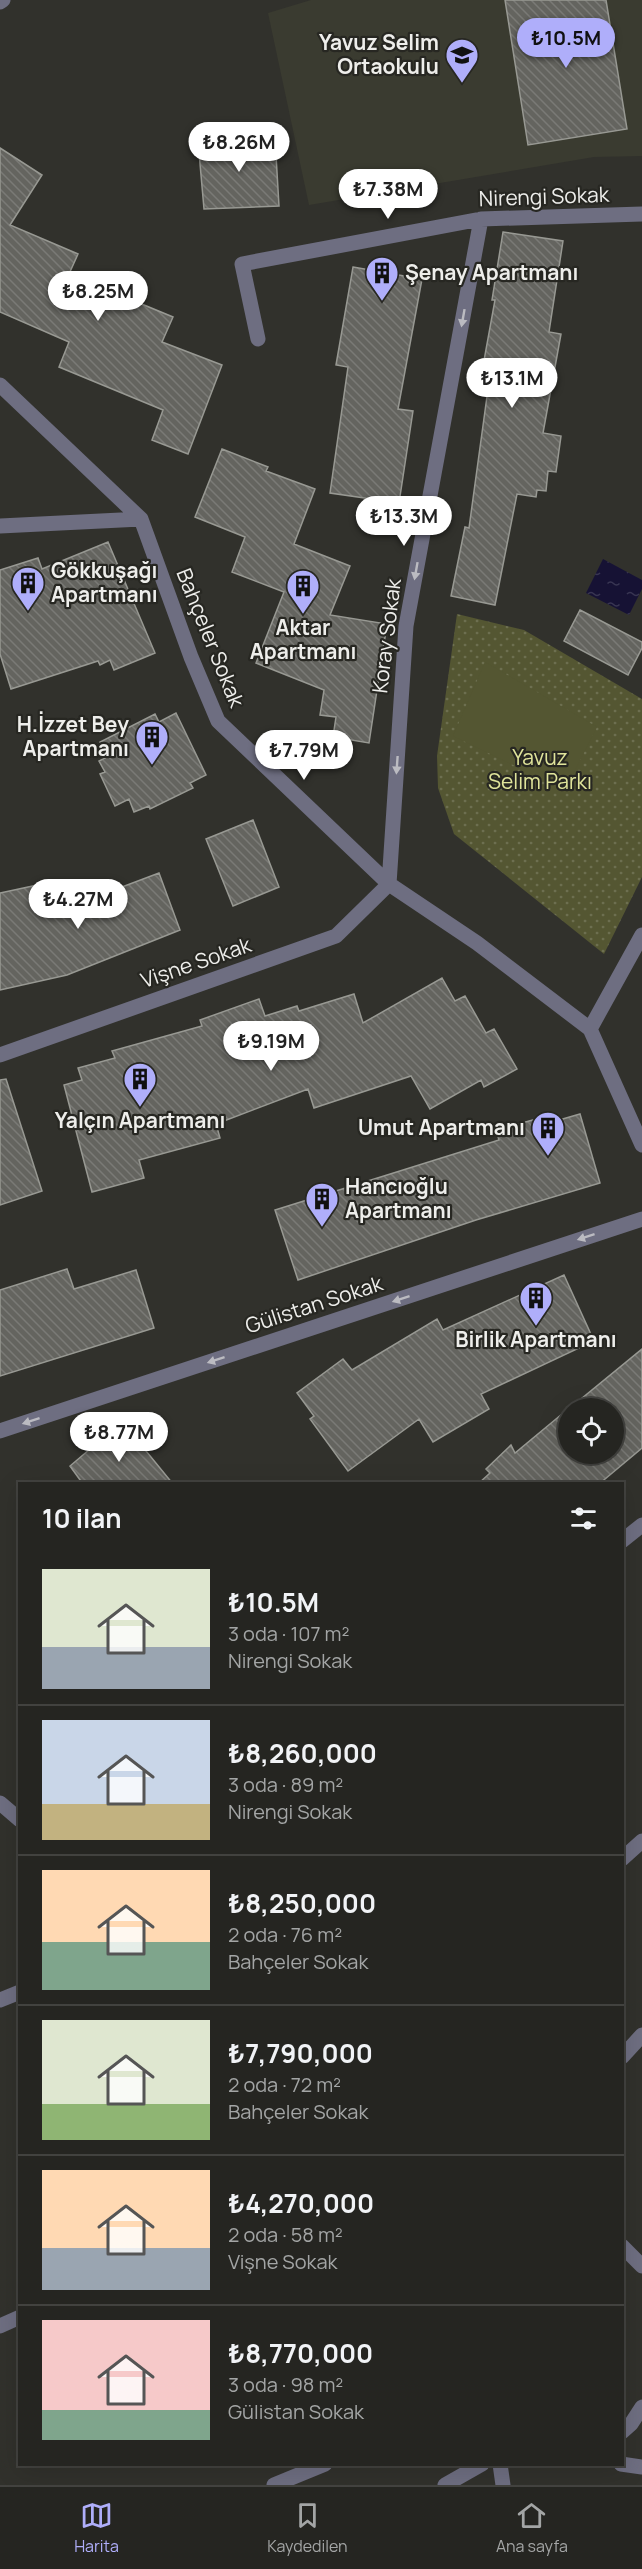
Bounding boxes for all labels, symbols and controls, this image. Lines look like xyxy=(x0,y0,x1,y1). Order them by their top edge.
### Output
pin: ₺10.5M xyxy=(517,18,615,69)
text: ₺10.5M xyxy=(531,24,601,51)
place label: Yavuz Selim Ortaokulu xyxy=(319,28,439,80)
school or university icon: Yavuz Selim Ortaokulu xyxy=(444,37,480,84)
pin: ₺8.26M xyxy=(190,122,288,173)
text: ₺8.26M xyxy=(203,128,275,155)
pin: ₺7.38M xyxy=(339,169,437,220)
text: ₺7.38M xyxy=(353,175,423,202)
street label: Nirengi Sokak xyxy=(478,180,610,212)
building icon: Şenay Apartmanı xyxy=(364,255,400,302)
place label: Şenay Apartmanı xyxy=(405,258,578,286)
pin: ₺8.25M xyxy=(49,271,147,322)
text: ₺8.25M xyxy=(62,277,134,304)
one-way arrow xyxy=(458,308,467,327)
pin: ₺13.1M xyxy=(463,358,561,409)
text: ₺13.1M xyxy=(480,364,544,391)
pin: ₺13.3M xyxy=(355,496,453,547)
text: ₺13.3M xyxy=(370,502,438,529)
place label: Gökkuşağı Apartmanı xyxy=(51,556,158,608)
one-way arrow xyxy=(411,562,420,581)
street label: Bahçeler Sokak xyxy=(170,564,252,712)
building icon: Gökkuşağı Apartmanı xyxy=(10,565,46,612)
building icon: Aktar Apartmanı xyxy=(285,568,321,615)
street label: Koray Sokak xyxy=(365,576,407,695)
place label: Aktar Apartmanı xyxy=(250,613,356,665)
place label: H.İzzet Bey Apartmanı xyxy=(17,710,129,762)
building icon: H.İzzet Bey Apartmanı xyxy=(134,719,170,766)
pin: ₺7.79M xyxy=(255,730,353,781)
text: ₺7.79M xyxy=(269,736,339,763)
park label: Yavuz Selim Parkı xyxy=(488,743,592,795)
one-way arrow xyxy=(392,756,401,775)
pin: ₺4.27M xyxy=(29,879,127,930)
text: ₺4.27M xyxy=(43,885,113,912)
street label: Vişne Sokak xyxy=(137,930,255,994)
pin: ₺9.19M xyxy=(222,1021,320,1072)
text: ₺9.19M xyxy=(237,1027,305,1054)
building icon: Yalçın Apartmanı xyxy=(122,1061,158,1108)
place label: Yalçın Apartmanı xyxy=(55,1106,225,1134)
building icon: Umut Apartmanı xyxy=(530,1110,566,1157)
place label: Umut Apartmanı xyxy=(358,1113,525,1141)
place label: Hancıoğlu Apartmanı xyxy=(345,1172,452,1224)
building icon: Hancıoğlu Apartmanı xyxy=(304,1181,340,1228)
one-way arrow xyxy=(577,1233,595,1243)
street label: Gülistan Sokak xyxy=(241,1269,386,1339)
building icon: Birlik Apartmanı xyxy=(518,1280,554,1327)
one-way arrow xyxy=(392,1294,410,1304)
place label: Birlik Apartmanı xyxy=(455,1325,617,1353)
one-way arrow xyxy=(207,1355,225,1365)
map controls xyxy=(558,1398,624,1464)
button: locate xyxy=(558,1398,624,1464)
pin: ₺8.77M xyxy=(70,1412,168,1463)
one-way arrow xyxy=(22,1417,40,1426)
text: ₺8.77M xyxy=(84,1418,154,1445)
text: 10 ilan xyxy=(42,1500,122,1536)
icon: filters xyxy=(567,1502,600,1535)
text: ₺10.5M xyxy=(228,1584,319,1620)
icon: home xyxy=(90,1593,162,1665)
text: 3 oda · 107 m² xyxy=(228,1620,349,1647)
text: Nirengi Sokak xyxy=(228,1647,352,1674)
text: ₺8,260,000 xyxy=(228,1735,377,1771)
icon: home xyxy=(90,1744,162,1816)
text: 3 oda · 89 m² xyxy=(228,1771,343,1798)
text: Nirengi Sokak xyxy=(228,1798,352,1825)
text: ₺8,250,000 xyxy=(228,1885,376,1921)
icon: home xyxy=(90,1894,162,1966)
text: 2 oda · 76 m² xyxy=(228,1921,342,1948)
text: Bahçeler Sokak xyxy=(228,1948,368,1975)
text: ₺7,790,000 xyxy=(228,2035,373,2071)
icon: home xyxy=(90,2044,162,2116)
text: 2 oda · 72 m² xyxy=(228,2071,341,2098)
text: Bahçeler Sokak xyxy=(228,2098,368,2125)
text: ₺4,270,000 xyxy=(228,2185,374,2221)
icon: home xyxy=(90,2194,162,2266)
text: 2 oda · 58 m² xyxy=(228,2221,343,2248)
text: Vişne Sokak xyxy=(228,2248,337,2275)
text: ₺8,770,000 xyxy=(228,2335,373,2371)
icon: home xyxy=(90,2344,162,2416)
text: 3 oda · 98 m² xyxy=(228,2371,343,2398)
text: Gülistan Sokak xyxy=(228,2398,364,2425)
tab: Harita xyxy=(74,2499,119,2557)
tab: Kaydedilen xyxy=(267,2499,348,2557)
tab: Ana sayfa xyxy=(496,2499,568,2557)

